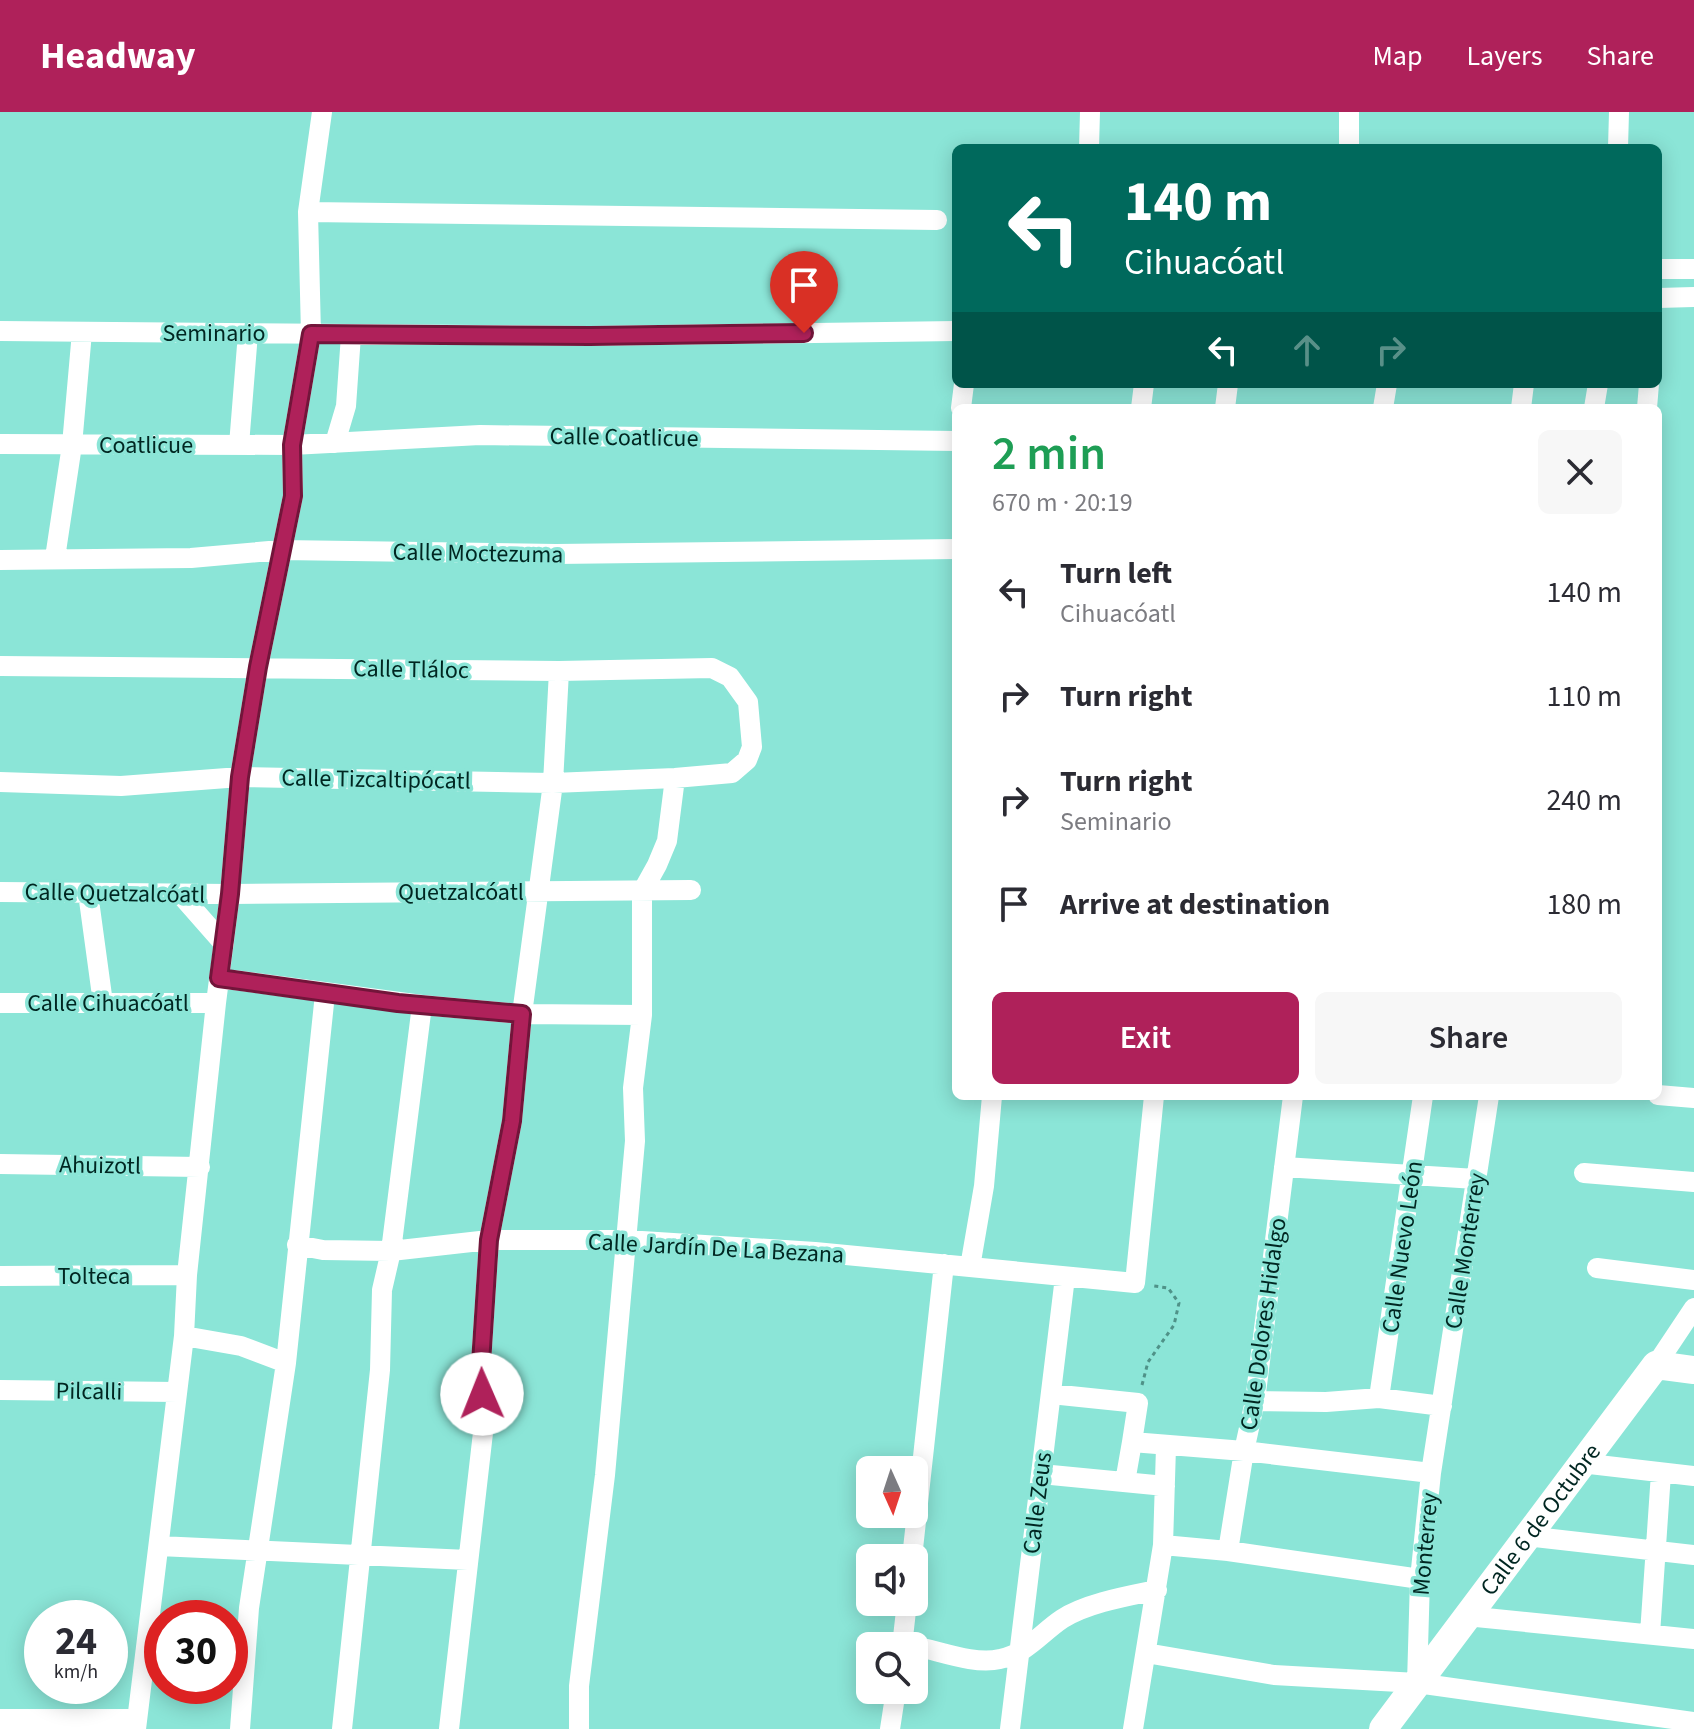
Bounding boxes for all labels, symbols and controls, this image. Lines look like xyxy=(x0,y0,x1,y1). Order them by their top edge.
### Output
text: Headway xyxy=(40,29,196,83)
text: Map xyxy=(1372,36,1422,76)
text: Layers xyxy=(1466,36,1542,76)
text: Share xyxy=(1586,36,1654,76)
text: 140 m xyxy=(1124,163,1272,242)
icon: left xyxy=(992,176,1096,280)
text: Cihuacóatl xyxy=(1124,237,1284,288)
pin xyxy=(770,251,838,333)
icon: arrive xyxy=(782,263,826,307)
street label: Seminario xyxy=(163,316,265,351)
icon: left xyxy=(1201,328,1245,372)
icon: ahead xyxy=(1285,328,1329,372)
icon: right xyxy=(1369,328,1413,372)
street label: Calle Coatlicue xyxy=(549,419,699,456)
text: 2 min xyxy=(992,420,1106,488)
street label: Coatlicue xyxy=(99,428,193,463)
button: close xyxy=(1538,430,1622,514)
text: 670 m · 20:19 xyxy=(992,484,1133,521)
street label: Calle Moctezuma xyxy=(392,535,564,572)
text: Turn left xyxy=(1060,552,1172,595)
icon: left xyxy=(992,570,1036,614)
text: 140 m xyxy=(1546,571,1622,614)
text: Cihuacóatl xyxy=(1060,595,1176,632)
street label: Calle Tláloc xyxy=(353,651,469,688)
icon: right xyxy=(992,674,1036,718)
text: Turn right xyxy=(1060,675,1192,718)
text: 110 m xyxy=(1546,675,1622,718)
street label: Calle Tizcaltipócatl xyxy=(281,760,471,799)
text: Turn right xyxy=(1060,760,1192,803)
icon: right xyxy=(992,778,1036,822)
text: 240 m xyxy=(1546,779,1622,822)
text: Seminario xyxy=(1060,803,1172,840)
street label: Calle Quetzalcóatl xyxy=(24,874,206,913)
street label: Quetzalcóatl xyxy=(398,875,524,910)
icon: arrive xyxy=(992,882,1036,926)
text: Arrive at destination xyxy=(1060,883,1330,926)
text: 180 m xyxy=(1546,883,1622,926)
street label: Calle Cihuacóatl xyxy=(27,986,189,1021)
button: Exit xyxy=(992,992,1299,1084)
button: Share xyxy=(1315,992,1622,1084)
street label: Ahuizotl xyxy=(59,1147,141,1184)
street label: Calle Nuevo León xyxy=(1373,1159,1432,1336)
street label: Calle Monterrey xyxy=(1436,1170,1495,1332)
street label: Calle Dolores Hidalgo xyxy=(1231,1215,1296,1433)
street label: Calle Jardín De La Bezana xyxy=(587,1224,845,1273)
street label: Tolteca xyxy=(58,1259,130,1294)
position arrow xyxy=(440,1352,524,1436)
street label: Pilcalli xyxy=(55,1373,123,1410)
street label: Calle 6 de Octubre xyxy=(1472,1436,1609,1603)
street label: Calle Zeus xyxy=(1014,1450,1061,1556)
north arrow xyxy=(856,1456,928,1528)
map controls xyxy=(856,1456,928,1704)
street label: Monterrey xyxy=(1404,1491,1447,1597)
button: sound xyxy=(856,1544,928,1616)
speed limit sign: 30 xyxy=(144,1600,248,1704)
text: 24 xyxy=(55,1613,97,1670)
button: search xyxy=(856,1632,928,1704)
text: km/h xyxy=(54,1658,98,1686)

